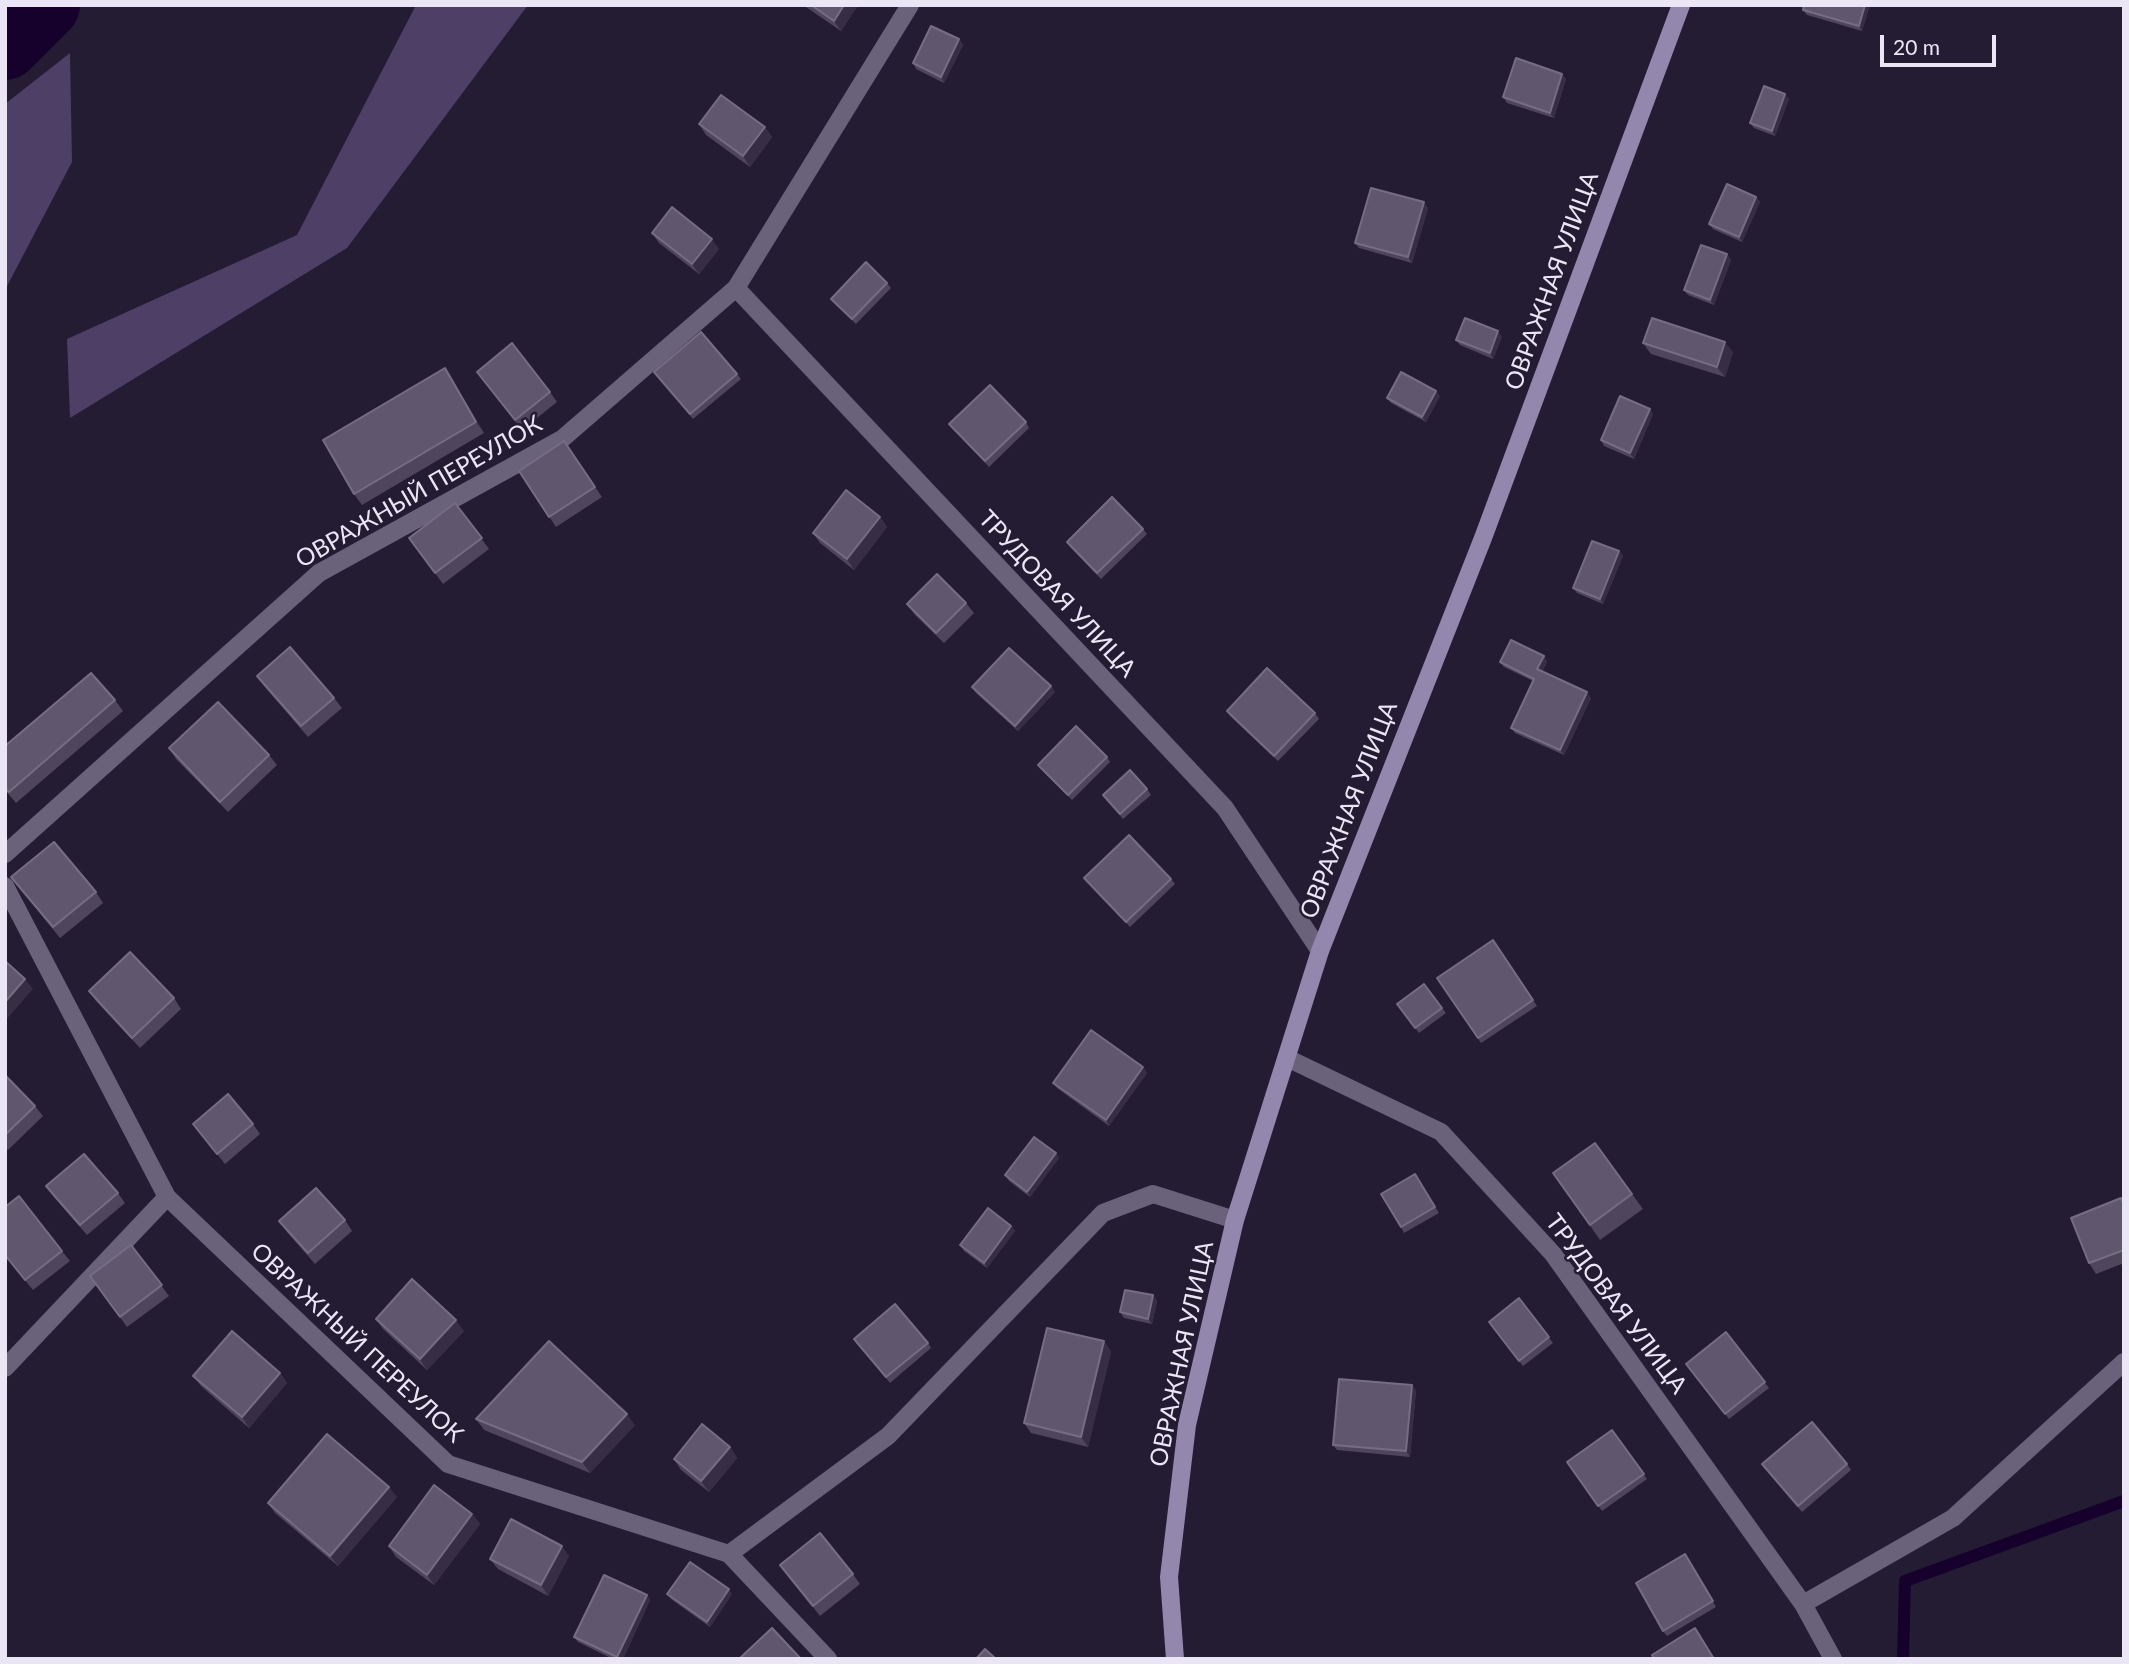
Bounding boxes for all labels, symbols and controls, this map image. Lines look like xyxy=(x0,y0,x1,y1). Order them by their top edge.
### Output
scale bar xyxy=(1884,21,2000,65)
text: 20 m xyxy=(1893,34,1940,59)
street label: ОВРАЖНАЯ УЛИЦА xyxy=(1499,168,1605,394)
street label: ОВРАЖНЫЙ ПЕРЕУЛОК xyxy=(291,410,547,574)
street label: ТРУДОВАЯ УЛИЦА xyxy=(972,505,1142,683)
street label: ОВРАЖНАЯ УЛИЦА xyxy=(1294,697,1404,923)
street label: ТРУДОВАЯ УЛИЦА xyxy=(1539,1208,1693,1400)
street label: ОВРАЖНЫЙ ПЕРЕУЛОК xyxy=(245,1237,469,1449)
street label: ОВРАЖНАЯ УЛИЦА xyxy=(1144,1239,1220,1469)

